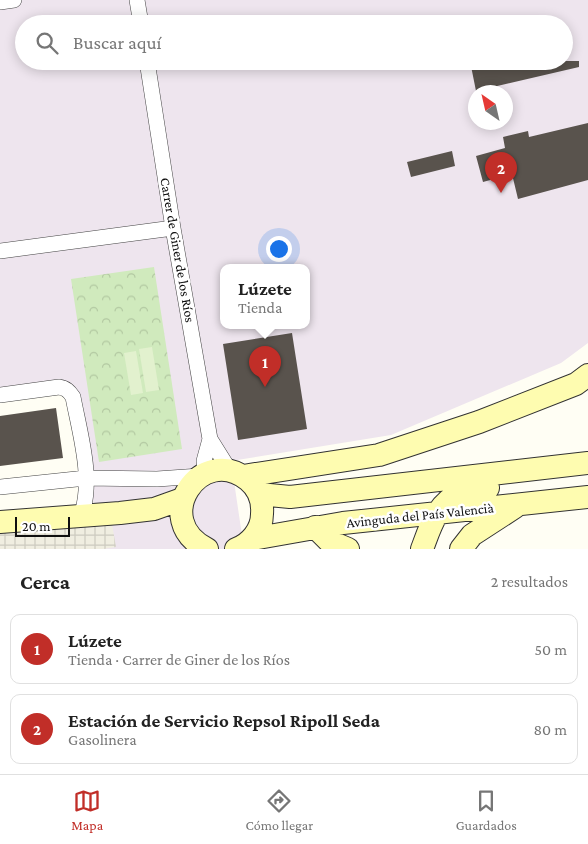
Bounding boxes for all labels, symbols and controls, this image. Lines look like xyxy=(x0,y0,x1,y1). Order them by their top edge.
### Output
search box xyxy=(15,15,573,70)
icon: search xyxy=(33,29,61,57)
text: Buscar aquí xyxy=(73,32,162,53)
north arrow xyxy=(468,85,513,130)
pin: 2 xyxy=(485,152,517,193)
street label: Carrer de Giner de los Ríos xyxy=(157,176,199,324)
your location xyxy=(266,236,292,262)
popup xyxy=(220,264,310,329)
text: Lúzete xyxy=(238,278,292,299)
text: Tienda xyxy=(238,299,282,316)
pin: 1 xyxy=(249,346,281,387)
street label: Avinguda del País Valencià xyxy=(346,499,495,531)
scale bar xyxy=(15,514,70,537)
text: 20 m xyxy=(22,518,50,534)
text: Cerca xyxy=(20,570,70,594)
text: 2 resultados xyxy=(491,573,568,590)
text: Lúzete xyxy=(68,630,122,651)
text: 1 xyxy=(34,641,40,658)
text: 50 m xyxy=(535,641,567,658)
text: Tienda · Carrer de Giner de los Ríos xyxy=(68,651,290,668)
text: Estación de Servicio Repsol Ripoll Seda xyxy=(68,710,380,731)
text: 2 xyxy=(33,721,41,738)
text: 80 m xyxy=(533,721,567,738)
text: Gasolinera xyxy=(68,731,137,748)
tab: Mapa xyxy=(71,787,103,833)
tab: Cómo llegar xyxy=(246,787,313,833)
tab: Guardados xyxy=(456,787,517,833)

